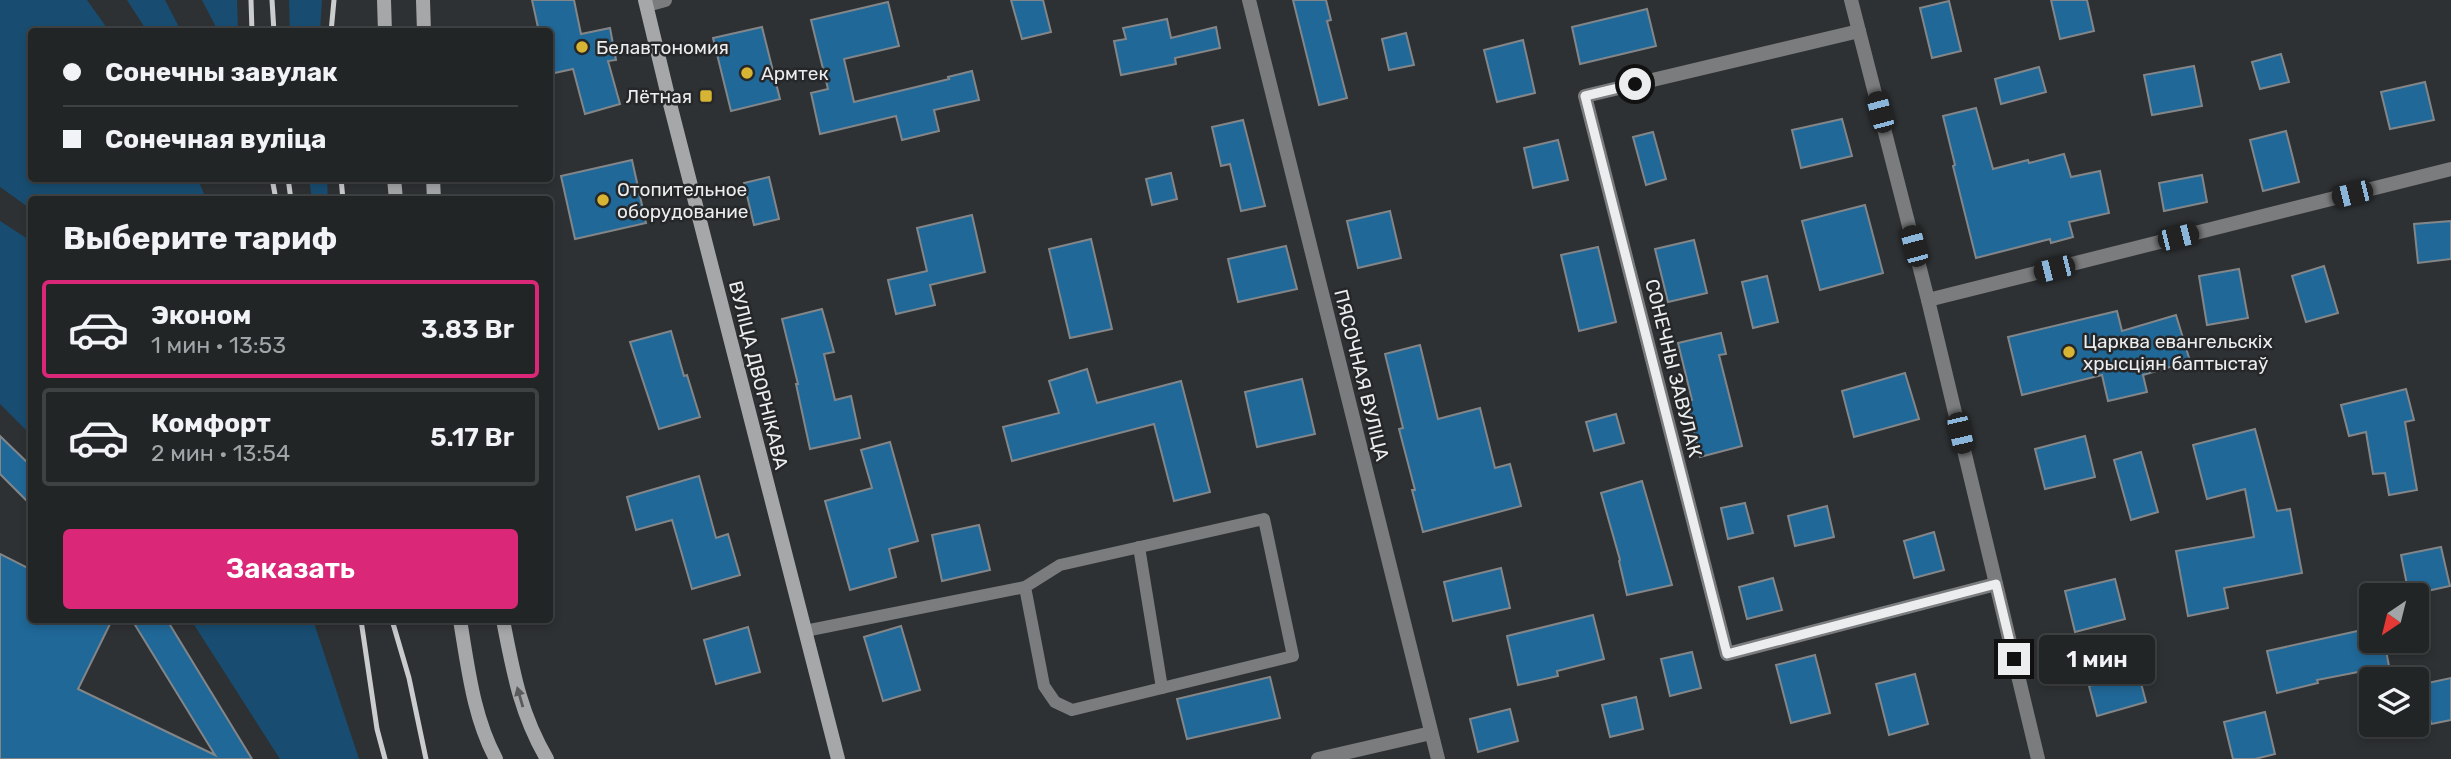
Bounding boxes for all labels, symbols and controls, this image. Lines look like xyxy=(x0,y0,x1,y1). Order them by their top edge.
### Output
place label: Белавтономия xyxy=(596,36,729,59)
marker: Белавтономия xyxy=(574,39,590,55)
text: Сонечны завулак xyxy=(105,57,338,88)
place label: Армтек xyxy=(761,62,829,85)
marker: Армтек xyxy=(739,65,755,81)
route start xyxy=(1619,68,1651,100)
place label: Лётная xyxy=(626,85,692,108)
marker: Лётная xyxy=(698,88,714,104)
car xyxy=(1865,89,1896,135)
text: Сонечная вуліца xyxy=(105,124,326,155)
place label: Отопительное оборудование xyxy=(617,178,748,223)
car xyxy=(2330,179,2375,209)
marker: Отопительное оборудование xyxy=(595,192,611,208)
text: Выберите тариф xyxy=(63,219,337,257)
car xyxy=(2156,222,2201,252)
car xyxy=(1899,223,1930,269)
car xyxy=(2032,254,2077,284)
street label: СОНЕЧНЫ ЗАВУЛАК xyxy=(1640,277,1707,460)
street label: ВУЛІЦА ДВОРНІКАВА xyxy=(724,278,793,472)
street label: ПЯСОЧНАЯ ВУЛІЦА xyxy=(1329,287,1394,464)
icon: car xyxy=(67,298,130,361)
text: Эконом xyxy=(151,300,251,331)
text: 3.83 Br xyxy=(421,314,514,345)
place label: Царква евангельскіх хрысціян баптыстаў xyxy=(2083,330,2273,375)
text: 1 мин · 13:53 xyxy=(151,331,286,359)
marker: Царква евангельскіх хрысціян баптыстаў xyxy=(2061,344,2077,360)
icon: car xyxy=(67,406,130,469)
text: Комфорт xyxy=(151,408,271,439)
car xyxy=(1946,410,1975,456)
text: 5.17 Br xyxy=(430,422,514,453)
text: 2 мин · 13:54 xyxy=(151,439,290,467)
button: Заказать xyxy=(63,529,518,609)
north arrow xyxy=(2359,583,2429,653)
map controls xyxy=(2359,583,2429,737)
callout: 1 мин xyxy=(2038,634,2154,684)
route end xyxy=(1998,643,2030,675)
text: 1 мин xyxy=(2066,645,2128,673)
button: layers xyxy=(2359,667,2429,737)
one-way arrow xyxy=(514,686,524,707)

